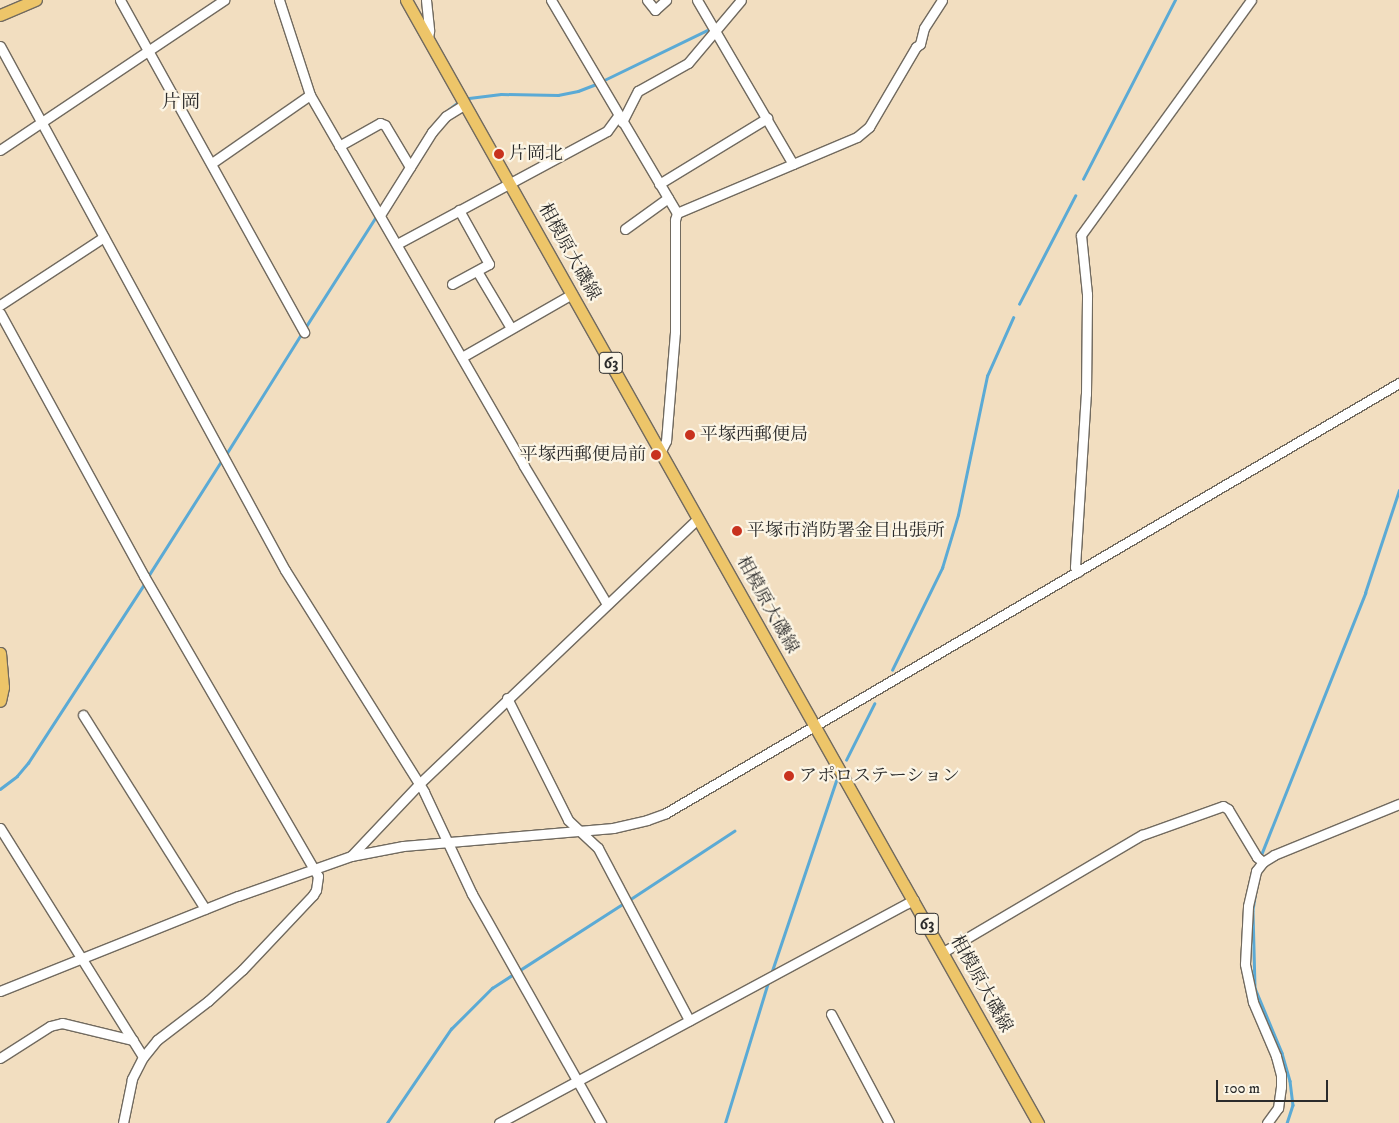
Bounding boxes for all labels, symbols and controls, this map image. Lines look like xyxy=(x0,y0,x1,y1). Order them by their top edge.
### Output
district label: 片岡 xyxy=(162,92,200,114)
place label: 片岡北 xyxy=(509,143,563,165)
marker: 片岡北 xyxy=(493,148,505,160)
street label: 相模原大磯線 xyxy=(533,200,605,304)
road number: 63 xyxy=(598,349,624,376)
place label: 平塚西郵便局 xyxy=(700,424,808,446)
marker: 平塚西郵便局 xyxy=(684,429,696,441)
place label: 平塚西郵便局前 xyxy=(520,444,646,466)
marker: 平塚西郵便局前 xyxy=(650,449,662,461)
place label: 平塚市消防署金目出張所 xyxy=(747,520,945,542)
marker: 平塚市消防署金目出張所 xyxy=(731,525,743,537)
street label: 相模原大磯線 xyxy=(731,553,803,657)
place label: アポロステーション xyxy=(799,765,961,787)
marker: アポロステーション xyxy=(783,770,795,782)
road number: 63 xyxy=(914,911,940,938)
street label: 相模原大磯線 xyxy=(945,932,1017,1036)
scale bar xyxy=(1219,1070,1332,1102)
text: 100 m xyxy=(1224,1079,1260,1098)

